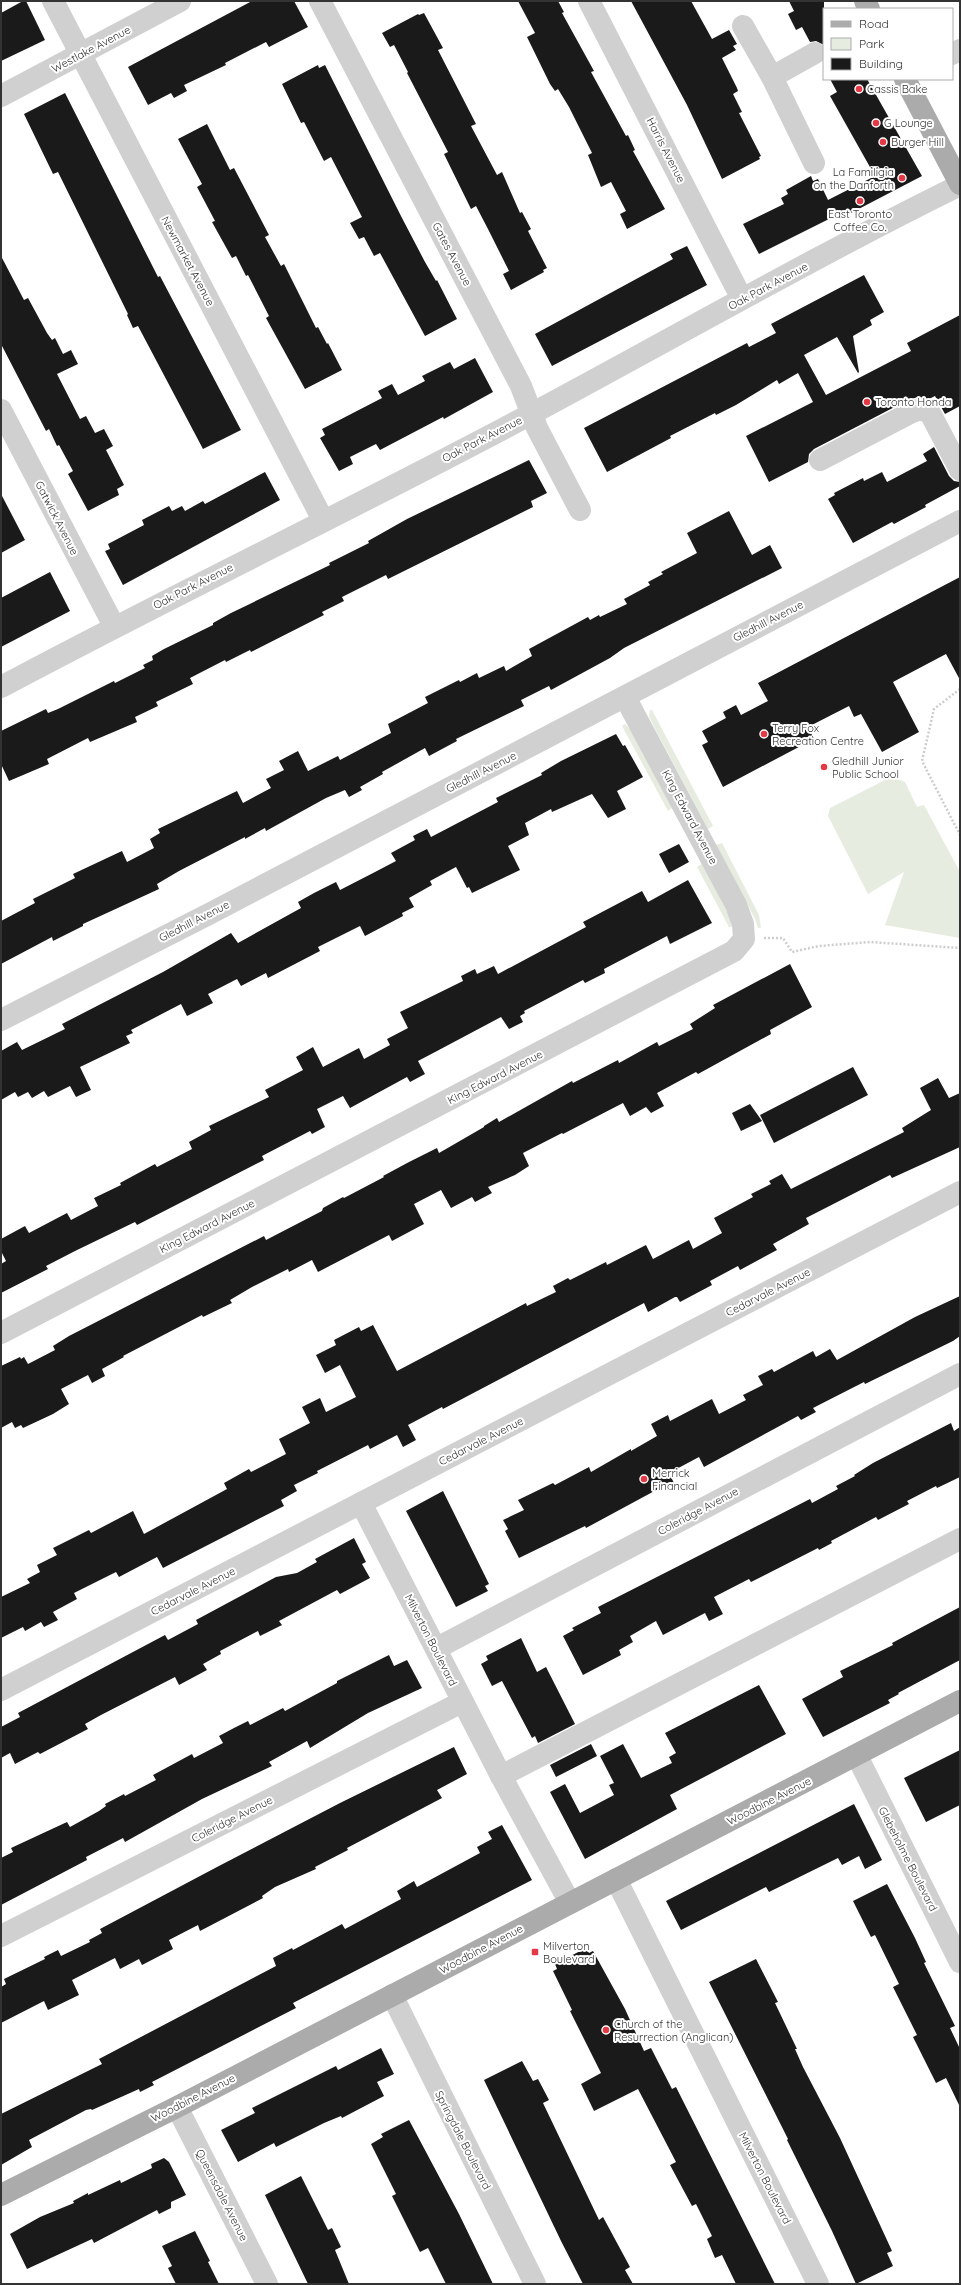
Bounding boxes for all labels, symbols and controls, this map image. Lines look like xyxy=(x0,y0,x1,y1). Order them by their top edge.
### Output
legend xyxy=(823,8,953,80)
text: Road xyxy=(859,16,889,31)
street label: Westlake Avenue xyxy=(49,22,133,76)
text: Park xyxy=(859,36,884,51)
text: Building xyxy=(859,56,903,71)
place label: Cassis Bake xyxy=(867,82,927,96)
marker: Cassis Bake xyxy=(854,84,864,94)
street label: Harris Avenue xyxy=(644,115,688,185)
place label: G Lounge xyxy=(884,116,933,130)
marker: G Lounge xyxy=(871,118,881,128)
place label: Burger Hill xyxy=(891,135,944,149)
marker: Burger Hill xyxy=(878,137,888,147)
place label: La Familigia on the Danforth xyxy=(813,165,894,192)
marker: La Familigia on the Danforth xyxy=(897,173,907,183)
marker: East Toronto Coffee Co. xyxy=(855,196,865,206)
place label: East Toronto Coffee Co. xyxy=(828,207,892,234)
street label: Newmarket Avenue xyxy=(158,214,218,308)
street label: Gates Avenue xyxy=(429,220,475,288)
street label: Oak Park Avenue xyxy=(726,259,810,313)
place label: Toronto Honda xyxy=(875,395,952,409)
marker: Toronto Honda xyxy=(862,397,872,407)
street label: Oak Park Avenue xyxy=(440,413,524,465)
street label: Gatwick Avenue xyxy=(32,479,82,557)
street label: Oak Park Avenue xyxy=(151,560,235,612)
street label: Gledhill Avenue xyxy=(730,597,806,645)
place label: Terry Fox Recreation Centre xyxy=(772,721,864,748)
marker: Terry Fox Recreation Centre xyxy=(759,729,769,739)
street label: Gledhill Avenue xyxy=(443,748,519,796)
place label: Gledhill Junior Public School xyxy=(832,754,905,781)
marker: Gledhill Junior Public School xyxy=(819,762,829,772)
street label: King Edward Avenue xyxy=(659,767,721,867)
street label: Gledhill Avenue xyxy=(156,897,232,945)
street label: King Edward Avenue xyxy=(445,1047,545,1107)
street label: King Edward Avenue xyxy=(157,1196,257,1256)
street label: Cedarvale Avenue xyxy=(723,1265,813,1319)
street label: Cedarvale Avenue xyxy=(436,1414,526,1468)
place label: Merrick Financial xyxy=(652,1466,697,1493)
marker: Merrick Financial xyxy=(639,1474,649,1484)
street label: Coleridge Avenue xyxy=(655,1484,741,1538)
street label: Cedarvale Avenue xyxy=(148,1564,238,1618)
street label: Milverton Boulevard xyxy=(402,1592,460,1688)
street label: Woodbine Avenue xyxy=(725,1774,813,1828)
street label: Coleridge Avenue xyxy=(189,1793,275,1845)
street label: Glebeholme Boulevard xyxy=(876,1804,940,1914)
street label: Woodbine Avenue xyxy=(437,1921,525,1977)
place label: Milverton Boulevard xyxy=(543,1939,595,1966)
marker: Milverton Boulevard xyxy=(530,1947,540,1957)
place label: Church of the Resurrection (Anglican) xyxy=(614,2017,733,2044)
marker: Church of the Resurrection (Anglican) xyxy=(601,2025,611,2035)
street label: Woodbine Avenue xyxy=(149,2071,237,2125)
street label: Springdale Boulevard xyxy=(432,2088,494,2192)
street label: Milverton Boulevard xyxy=(736,2130,794,2226)
street label: Queensdale Avenue xyxy=(193,2147,251,2243)

